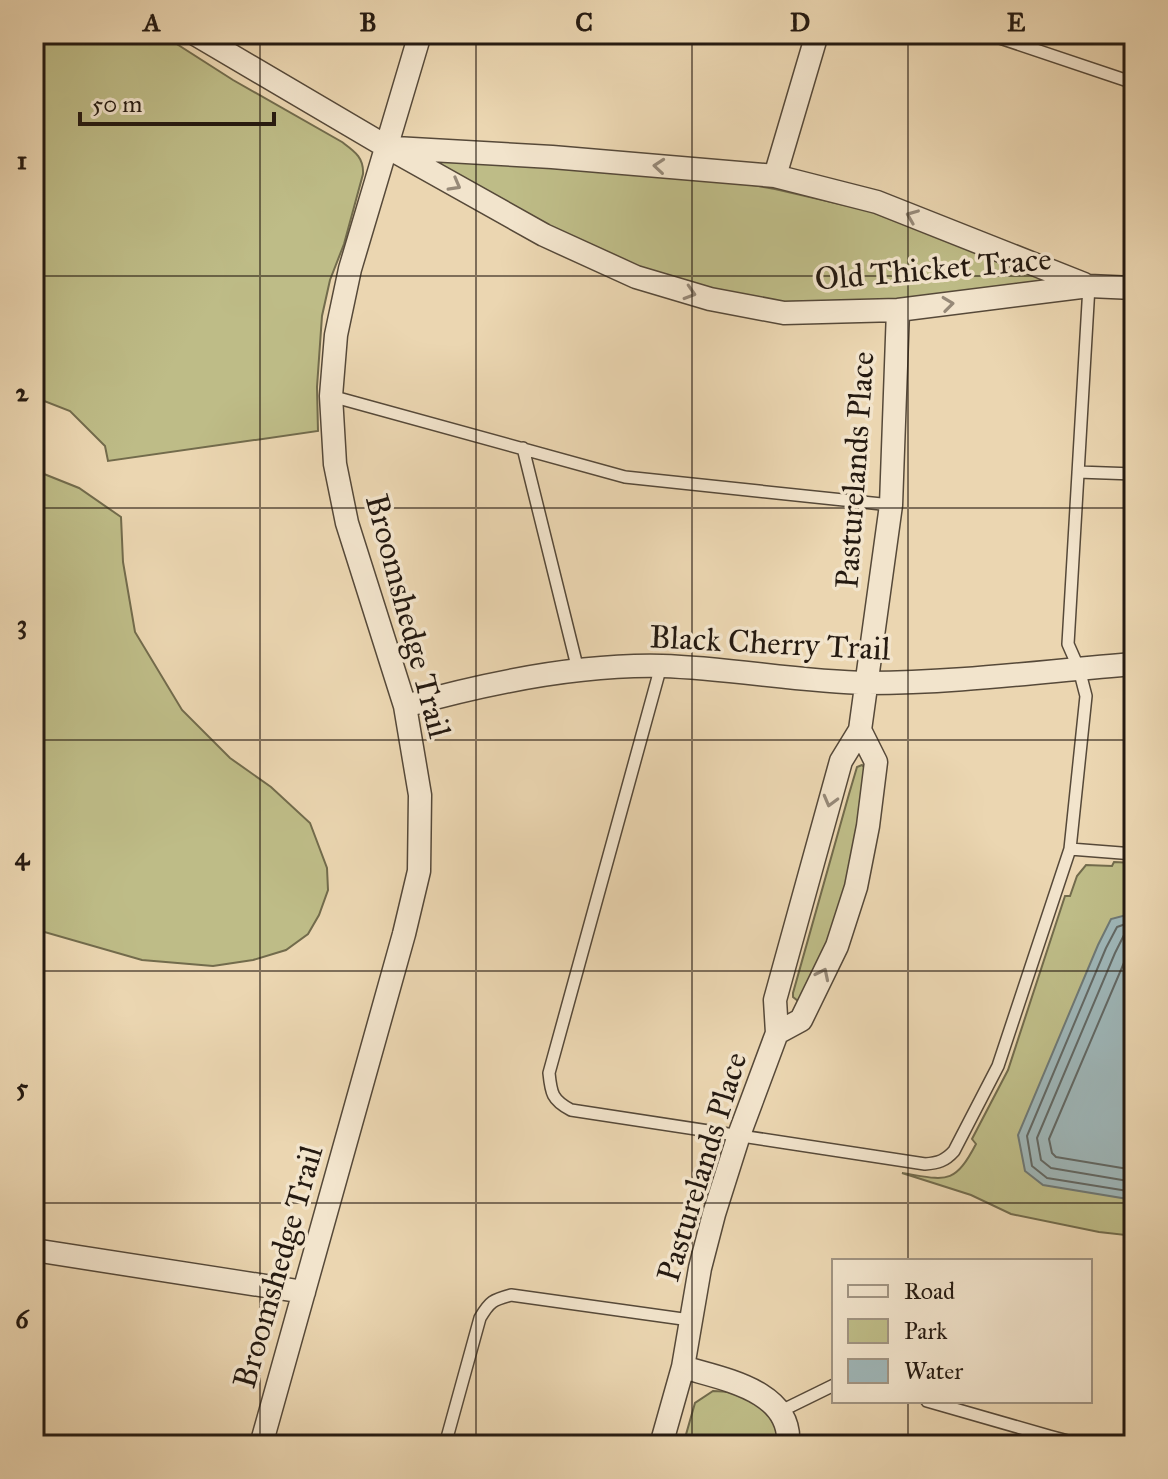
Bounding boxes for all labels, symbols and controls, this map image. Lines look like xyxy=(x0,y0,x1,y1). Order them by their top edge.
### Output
text: A xyxy=(141,6,161,38)
text: B xyxy=(359,6,377,38)
text: C xyxy=(575,6,593,38)
text: D xyxy=(790,6,810,38)
text: E xyxy=(1007,6,1026,38)
scale bar xyxy=(80,76,274,126)
text: 50 m xyxy=(92,89,142,119)
text: 1 xyxy=(17,144,27,176)
one-way arrow xyxy=(652,158,665,175)
one-way arrow xyxy=(446,176,461,191)
one-way arrow xyxy=(906,209,920,226)
street label: Old Thicket Trace xyxy=(813,239,1053,299)
one-way arrow xyxy=(683,284,697,300)
one-way arrow xyxy=(942,295,955,312)
street label: Pasturelands Place xyxy=(827,350,883,590)
text: 2 xyxy=(16,376,30,408)
street label: Broomshedge Trail xyxy=(357,490,459,742)
text: 3 xyxy=(17,608,27,640)
street label: Black Cherry Trail xyxy=(648,617,892,669)
one-way arrow xyxy=(822,793,839,807)
text: 4 xyxy=(15,840,31,872)
one-way arrow xyxy=(813,968,829,983)
street label: Pasturelands Place xyxy=(649,1048,755,1286)
text: 5 xyxy=(16,1071,29,1103)
street label: Broomshedge Trail xyxy=(225,1141,331,1393)
legend xyxy=(832,1259,1092,1403)
text: Road xyxy=(904,1276,955,1306)
text: 6 xyxy=(15,1303,30,1335)
text: Park xyxy=(904,1316,948,1346)
text: Water xyxy=(904,1356,963,1386)

